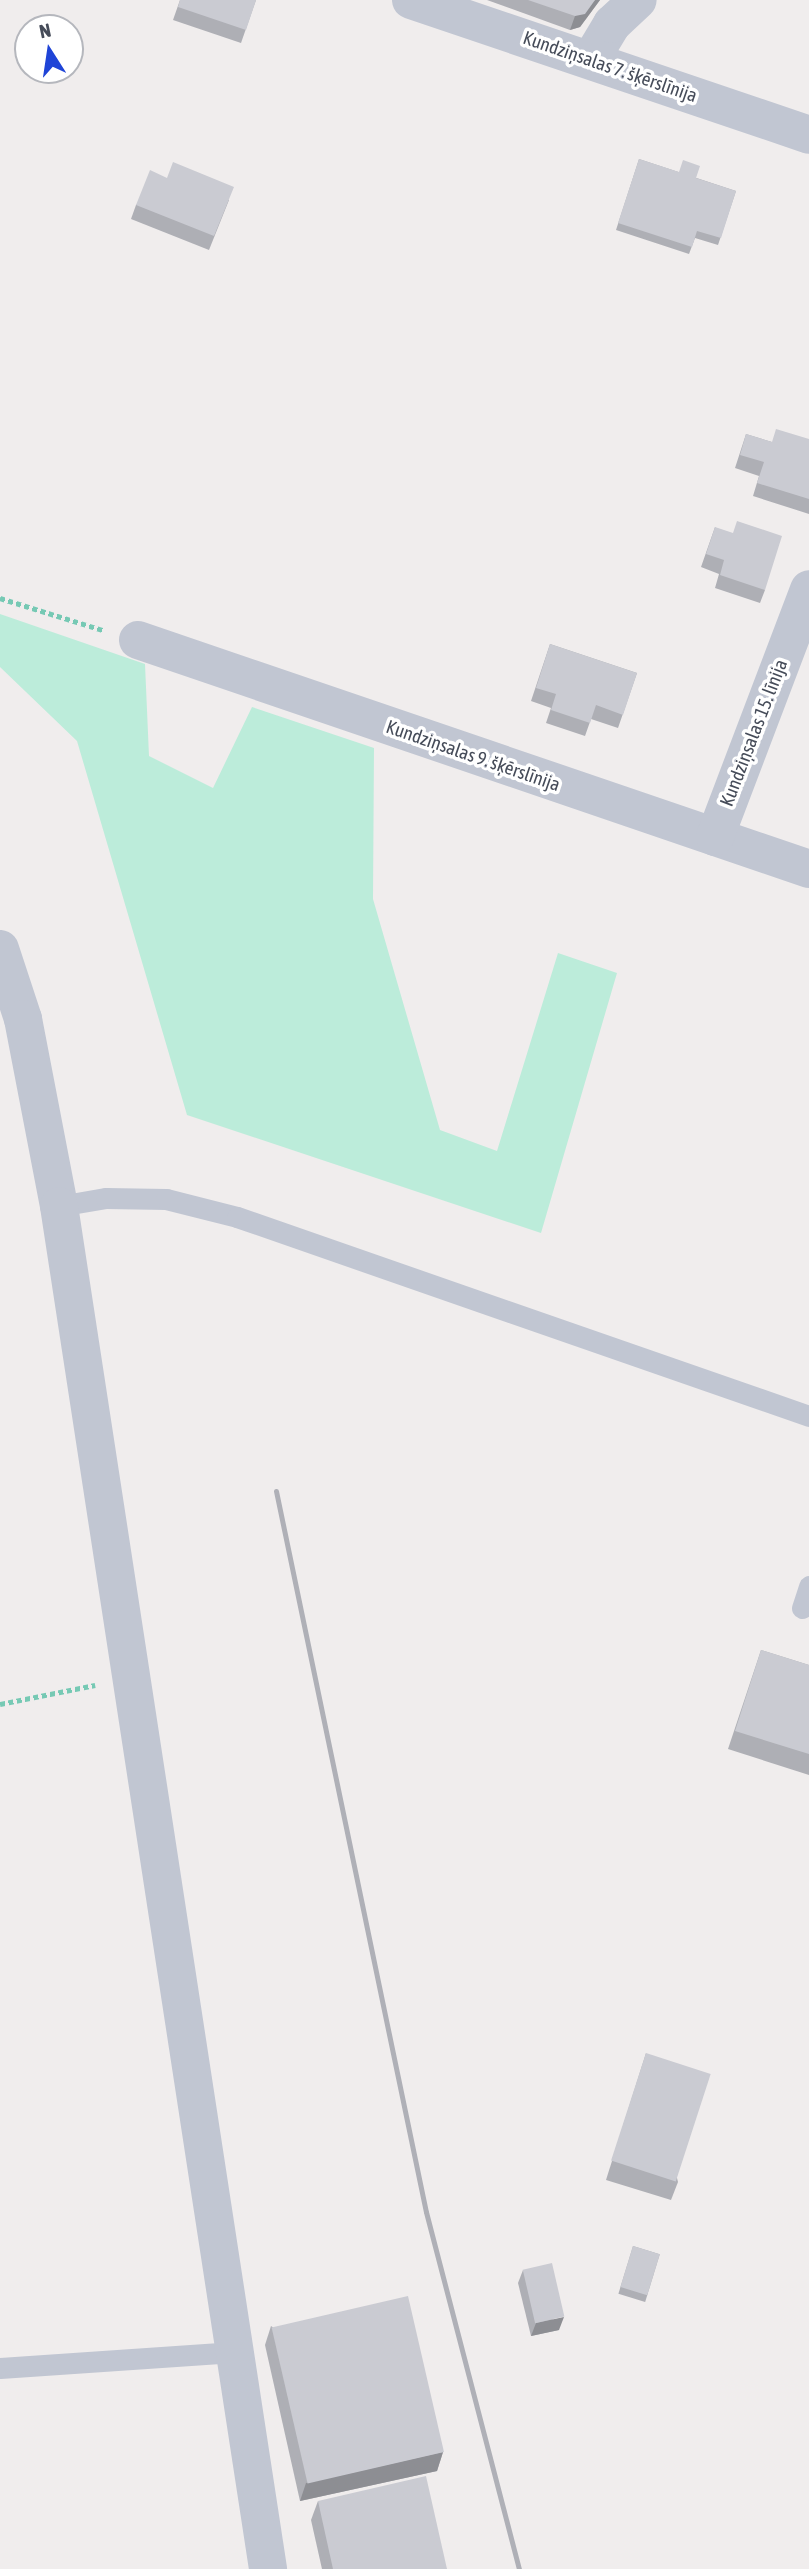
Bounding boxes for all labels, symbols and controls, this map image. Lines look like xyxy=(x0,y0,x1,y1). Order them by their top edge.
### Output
north arrow xyxy=(14,14,84,84)
text: N xyxy=(37,18,53,42)
street label: Kundziņsalas 7. šķērslīnija xyxy=(520,27,700,107)
street label: Kundziņsalas 15. līnija xyxy=(715,656,793,810)
street label: Kundziņsalas 9. šķērslīnija xyxy=(383,716,563,796)

